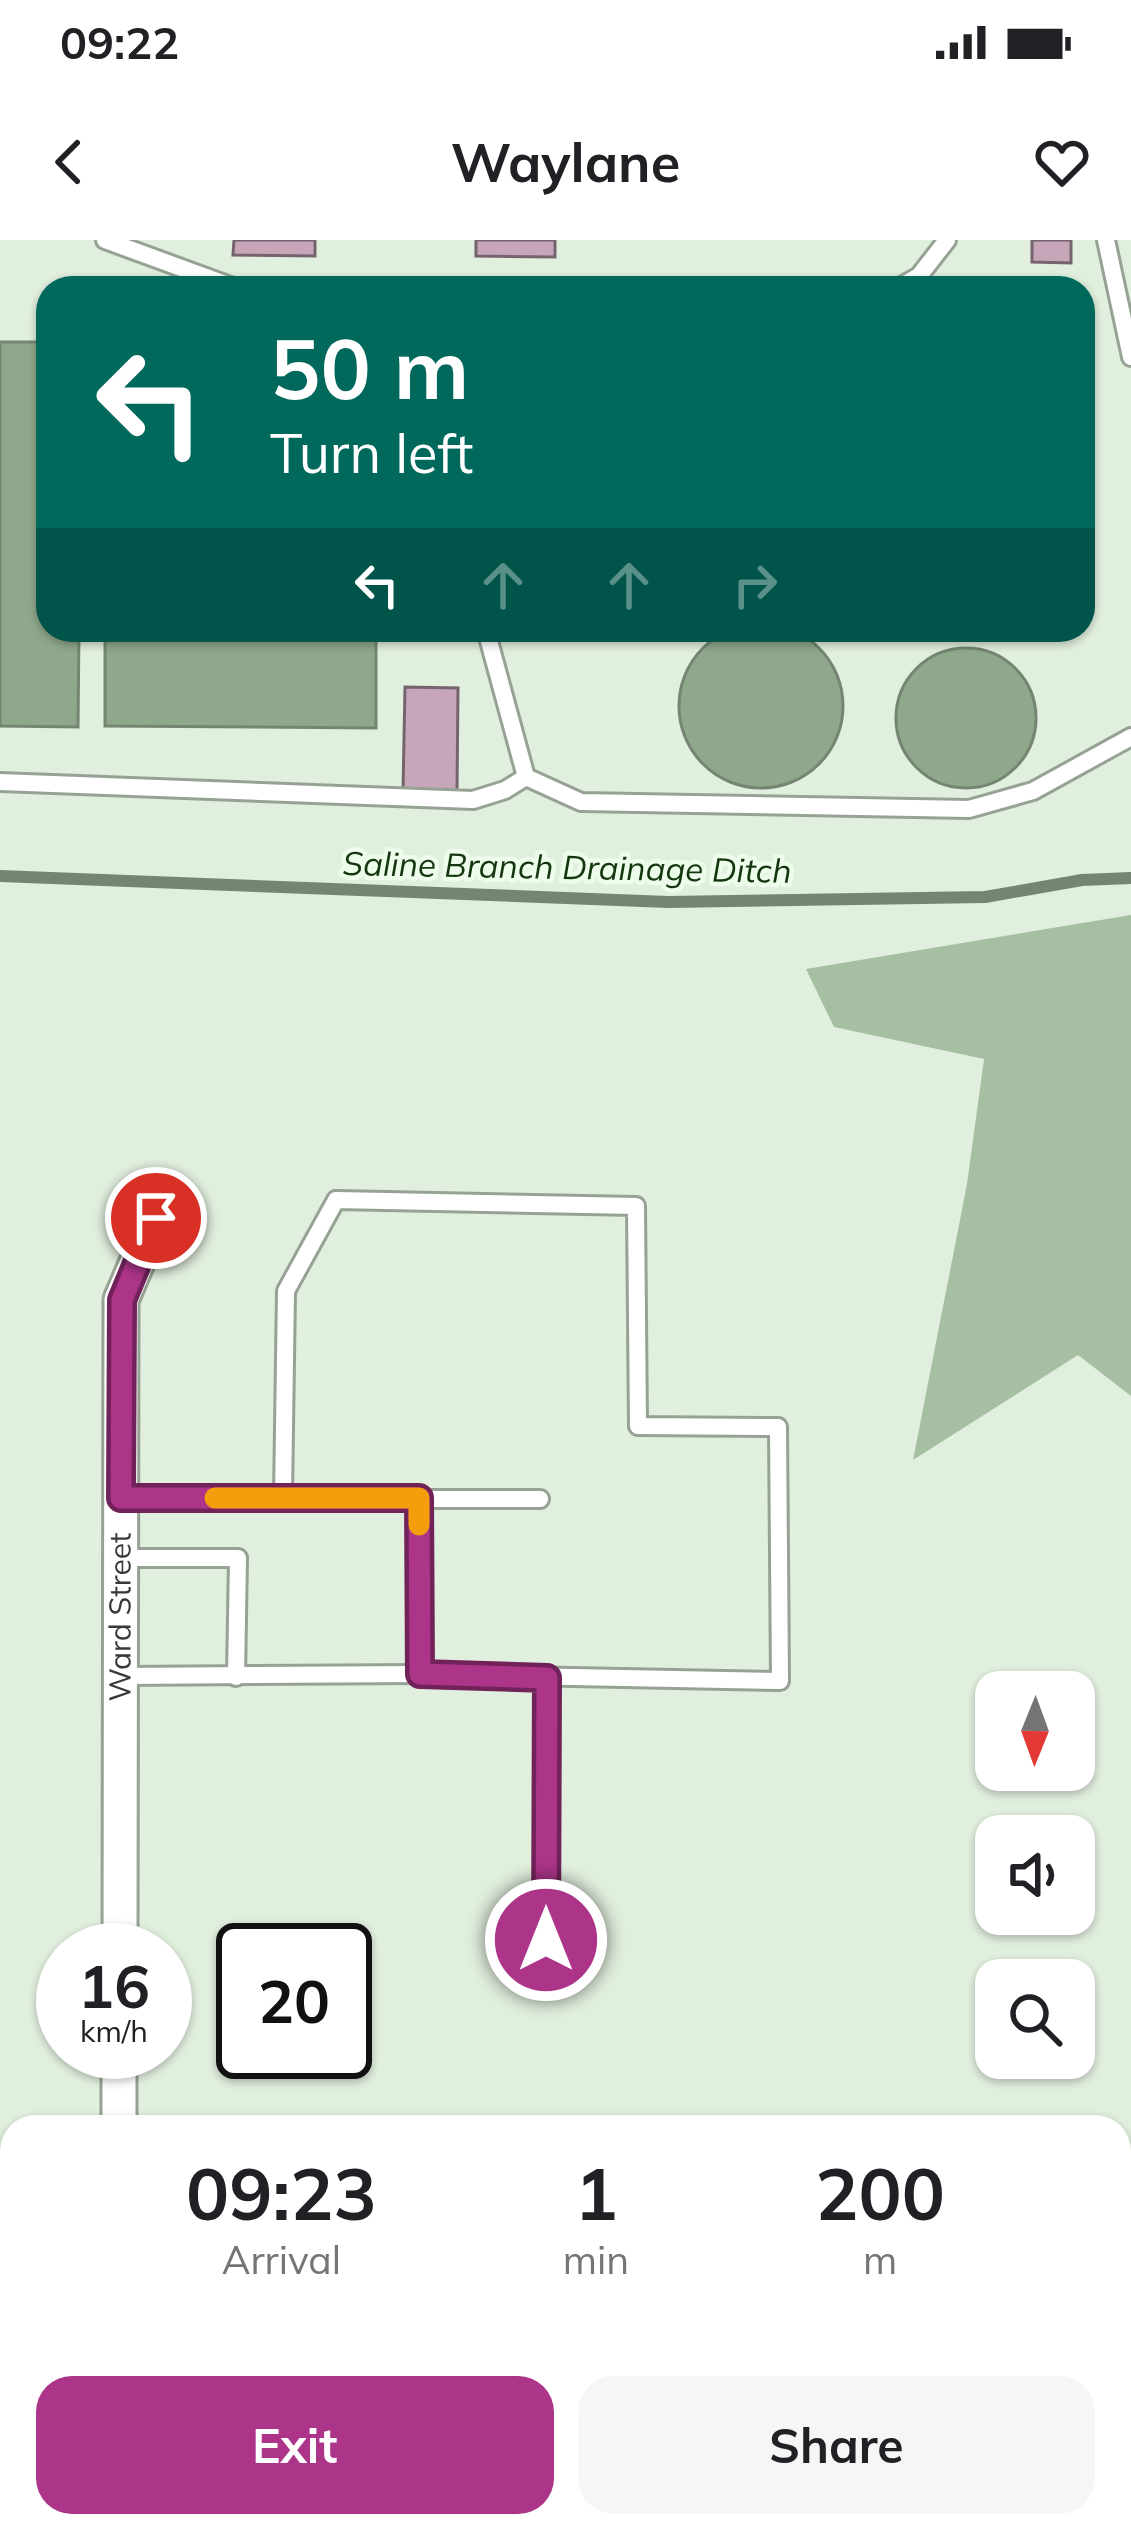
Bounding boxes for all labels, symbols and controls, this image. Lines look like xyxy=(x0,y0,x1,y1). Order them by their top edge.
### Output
text: 09:22 xyxy=(60,14,179,70)
text: Waylane xyxy=(451,128,680,196)
icon: back xyxy=(36,129,102,195)
icon: heart xyxy=(1029,129,1095,195)
text: 50 m xyxy=(270,315,469,420)
icon: left xyxy=(72,324,228,480)
text: Turn left xyxy=(270,419,473,487)
icon: left xyxy=(344,552,410,618)
icon: ahead xyxy=(470,552,536,618)
icon: ahead xyxy=(596,552,662,618)
icon: right xyxy=(722,552,788,618)
water label: Saline Branch Drainage Ditch xyxy=(342,842,792,891)
pin xyxy=(105,1167,207,1269)
icon: arrive xyxy=(123,1185,189,1251)
street label: Ward Street xyxy=(100,1532,139,1702)
north arrow xyxy=(975,1671,1095,1791)
map controls xyxy=(975,1671,1095,2079)
button: sound xyxy=(975,1815,1095,1935)
position arrow xyxy=(483,1877,609,2003)
speed limit sign: 20 xyxy=(216,1923,372,2079)
text: 16 xyxy=(78,1948,150,2023)
button: search xyxy=(975,1959,1095,2079)
text: km/h xyxy=(80,2012,148,2050)
text: 09:23 xyxy=(186,2148,377,2238)
text: 1 xyxy=(574,2148,618,2238)
text: 200 xyxy=(815,2148,945,2238)
text: Arrival xyxy=(222,2235,341,2284)
text: min xyxy=(563,2235,629,2284)
text: m xyxy=(863,2235,897,2284)
button: Exit xyxy=(36,2376,554,2514)
button: Share xyxy=(578,2376,1095,2514)

